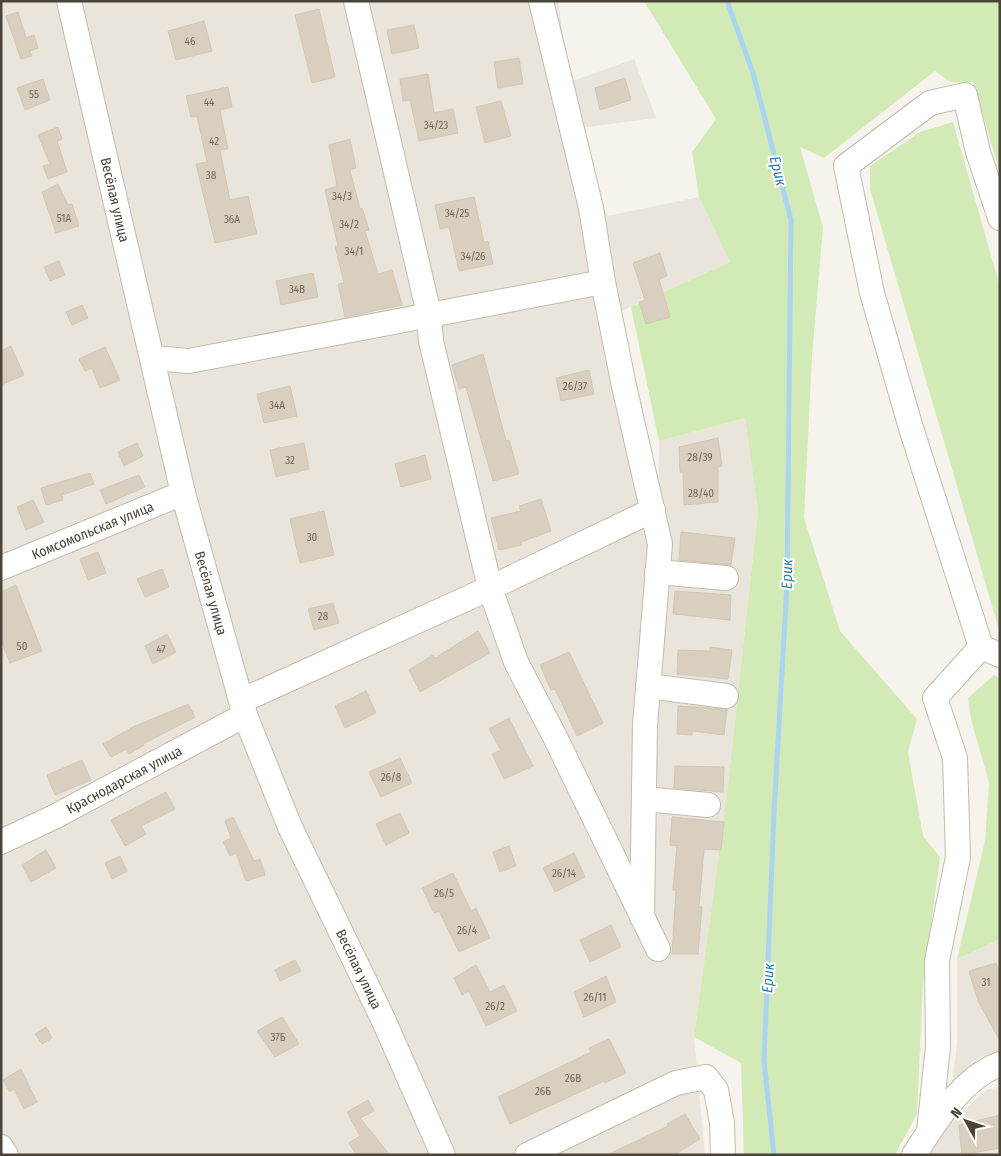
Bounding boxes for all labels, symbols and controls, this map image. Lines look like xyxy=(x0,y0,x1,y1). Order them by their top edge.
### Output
house number: 46 xyxy=(185,35,196,48)
house number: 55 xyxy=(29,88,39,101)
house number: 44 xyxy=(204,96,215,109)
house number: 34/23 xyxy=(424,119,448,132)
house number: 42 xyxy=(209,135,219,148)
water label: Ерик xyxy=(766,154,790,188)
street label: Весёлая улица xyxy=(97,156,133,244)
house number: 38 xyxy=(206,169,217,182)
house number: 34/3 xyxy=(332,190,352,203)
house number: 34/25 xyxy=(445,207,469,220)
house number: 51А xyxy=(57,212,72,225)
house number: 36А xyxy=(224,213,240,226)
house number: 34/2 xyxy=(339,218,359,231)
house number: 34/1 xyxy=(345,245,363,258)
house number: 34/26 xyxy=(460,250,486,263)
house number: 34В xyxy=(289,283,305,296)
house number: 26/37 xyxy=(563,380,588,393)
house number: 34А xyxy=(269,399,285,412)
house number: 28/39 xyxy=(687,451,713,464)
house number: 32 xyxy=(285,454,295,467)
house number: 28/40 xyxy=(688,487,714,500)
street label: Комсомольская улица xyxy=(29,498,156,563)
house number: 30 xyxy=(307,531,318,544)
street label: Весёлая улица xyxy=(191,549,230,637)
water label: Ерик xyxy=(778,559,796,589)
house number: 28 xyxy=(318,610,329,623)
house number: 50 xyxy=(17,640,28,653)
house number: 47 xyxy=(156,643,166,656)
street label: Краснодарская улица xyxy=(64,742,185,818)
house number: 26/8 xyxy=(381,771,402,784)
house number: 26/14 xyxy=(552,867,577,880)
house number: 26/5 xyxy=(434,887,454,900)
house number: 26/4 xyxy=(457,924,478,937)
street label: Весёлая улица xyxy=(332,927,385,1012)
water label: Ерик xyxy=(758,962,778,994)
house number: 31 xyxy=(982,976,991,989)
house number: 26/11 xyxy=(583,991,607,1004)
house number: 26/2 xyxy=(485,1000,505,1013)
house number: 37Б xyxy=(270,1031,286,1044)
house number: 26В xyxy=(565,1072,581,1085)
house number: 26Б xyxy=(535,1085,551,1098)
north arrow xyxy=(941,1096,991,1146)
text: N xyxy=(947,1104,966,1122)

